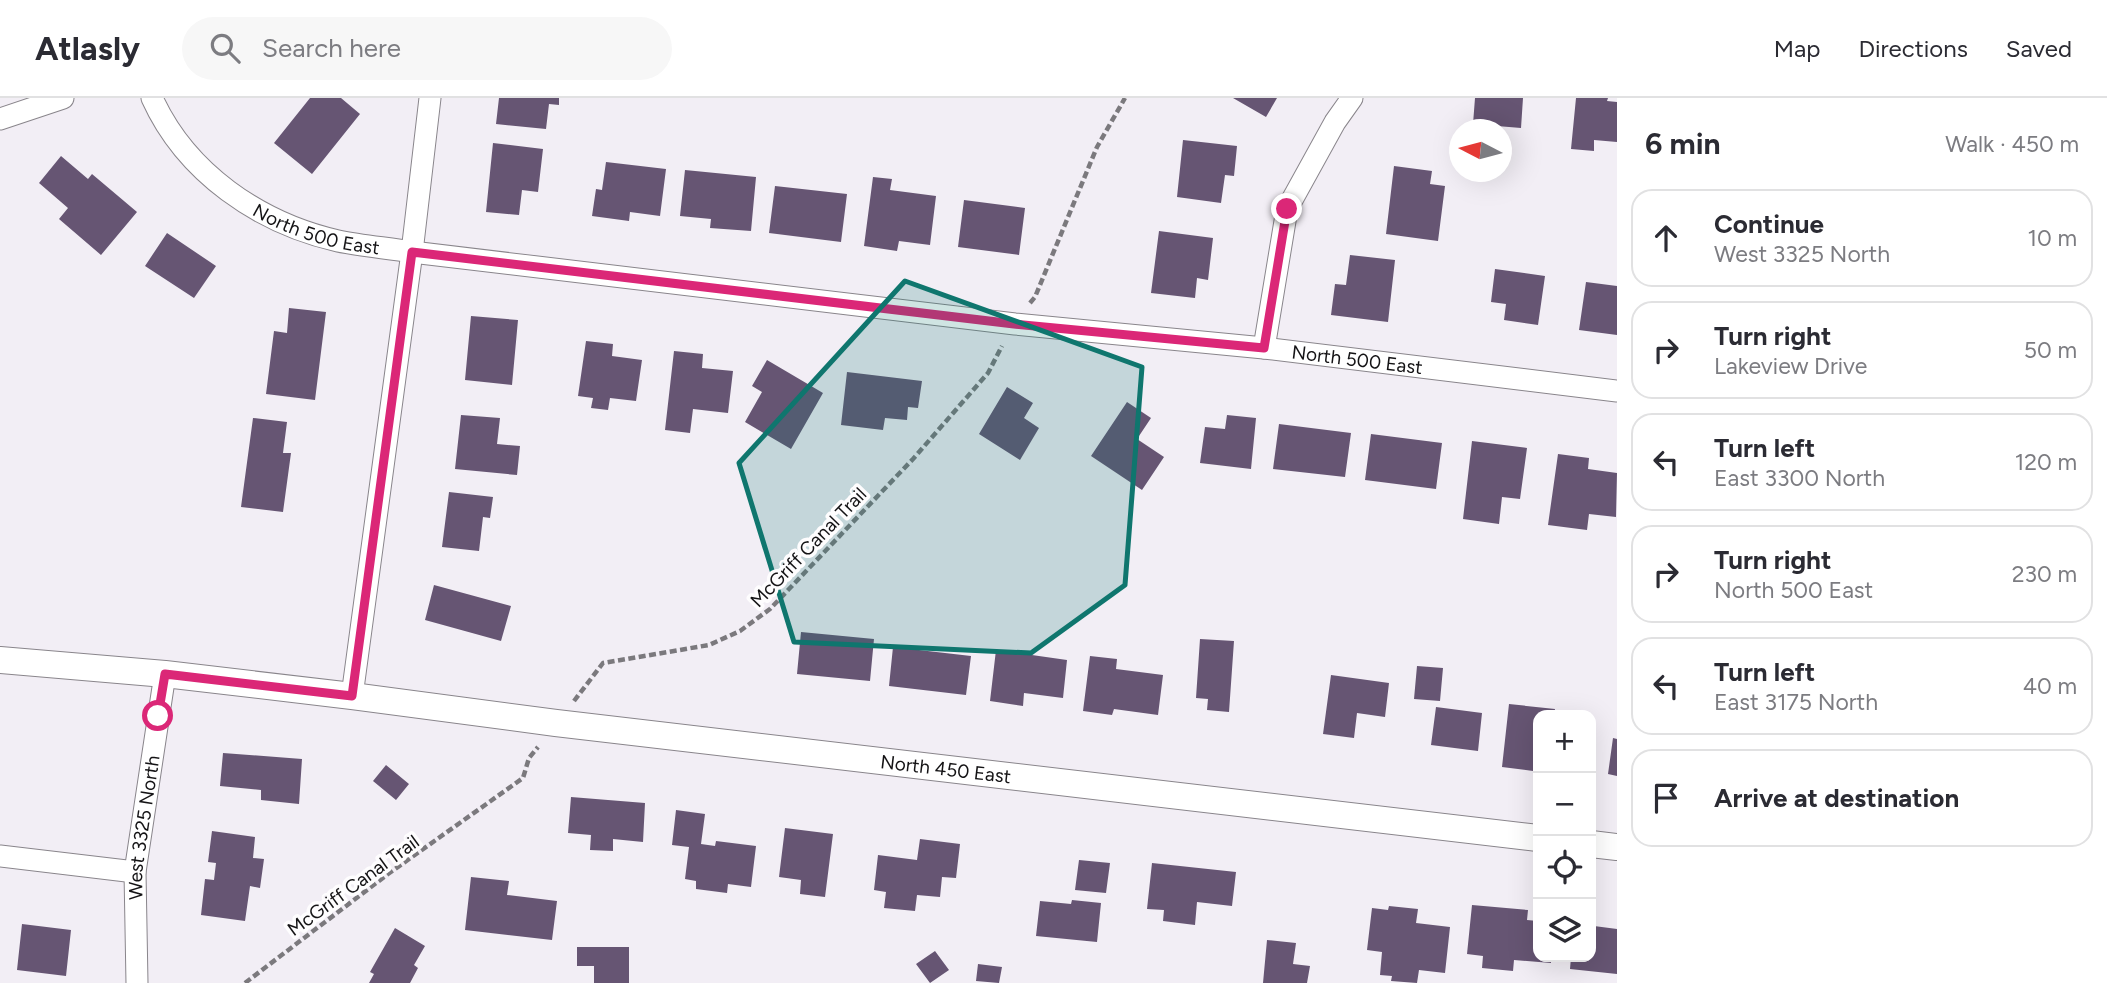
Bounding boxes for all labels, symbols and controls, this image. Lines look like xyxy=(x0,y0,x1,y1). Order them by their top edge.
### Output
search box xyxy=(182,17,672,80)
text: Atlasly xyxy=(35,29,140,68)
icon: search xyxy=(206,29,244,67)
text: Search here xyxy=(262,32,401,64)
text: Map xyxy=(1774,34,1820,63)
text: Directions xyxy=(1858,34,1968,63)
text: Saved xyxy=(2006,34,2072,63)
north arrow xyxy=(1449,119,1512,182)
text: 6 min xyxy=(1645,125,1721,162)
text: Walk · 450 m xyxy=(1945,130,2079,158)
route end xyxy=(1271,193,1302,224)
street label: North 500 East xyxy=(249,199,381,259)
text: Continue xyxy=(1714,208,1824,240)
icon: ahead xyxy=(1647,219,1685,257)
text: 10 m xyxy=(2028,224,2077,252)
text: West 3325 North xyxy=(1714,240,1890,268)
text: Turn right xyxy=(1714,320,1831,352)
icon: right xyxy=(1647,331,1685,369)
text: 50 m xyxy=(2024,336,2077,364)
street label: North 500 East xyxy=(1290,340,1424,379)
text: Lakeview Drive xyxy=(1714,352,1867,380)
text: Turn left xyxy=(1714,432,1815,464)
icon: left xyxy=(1647,443,1685,481)
text: 120 m xyxy=(2015,448,2077,476)
text: East 3300 North xyxy=(1714,464,1885,492)
street label: McGriff Canal Trail xyxy=(745,483,871,612)
text: Turn right xyxy=(1714,544,1831,576)
icon: right xyxy=(1647,555,1685,593)
text: 230 m xyxy=(2012,560,2077,588)
text: North 500 East xyxy=(1714,576,1873,604)
text: Turn left xyxy=(1714,656,1815,688)
icon: left xyxy=(1647,667,1685,705)
text: 40 m xyxy=(2023,672,2077,700)
text: East 3175 North xyxy=(1714,688,1878,716)
route start xyxy=(142,700,173,731)
map controls xyxy=(1533,710,1596,962)
button: + xyxy=(1533,710,1596,773)
street label: North 450 East xyxy=(879,750,1012,788)
street label: West 3325 North xyxy=(124,754,165,900)
button: − xyxy=(1533,773,1596,836)
icon: arrive xyxy=(1647,779,1685,817)
text: Arrive at destination xyxy=(1714,782,1959,814)
street label: McGriff Canal Trail xyxy=(283,830,424,941)
button: locate xyxy=(1533,836,1596,899)
button: layers xyxy=(1533,899,1596,962)

